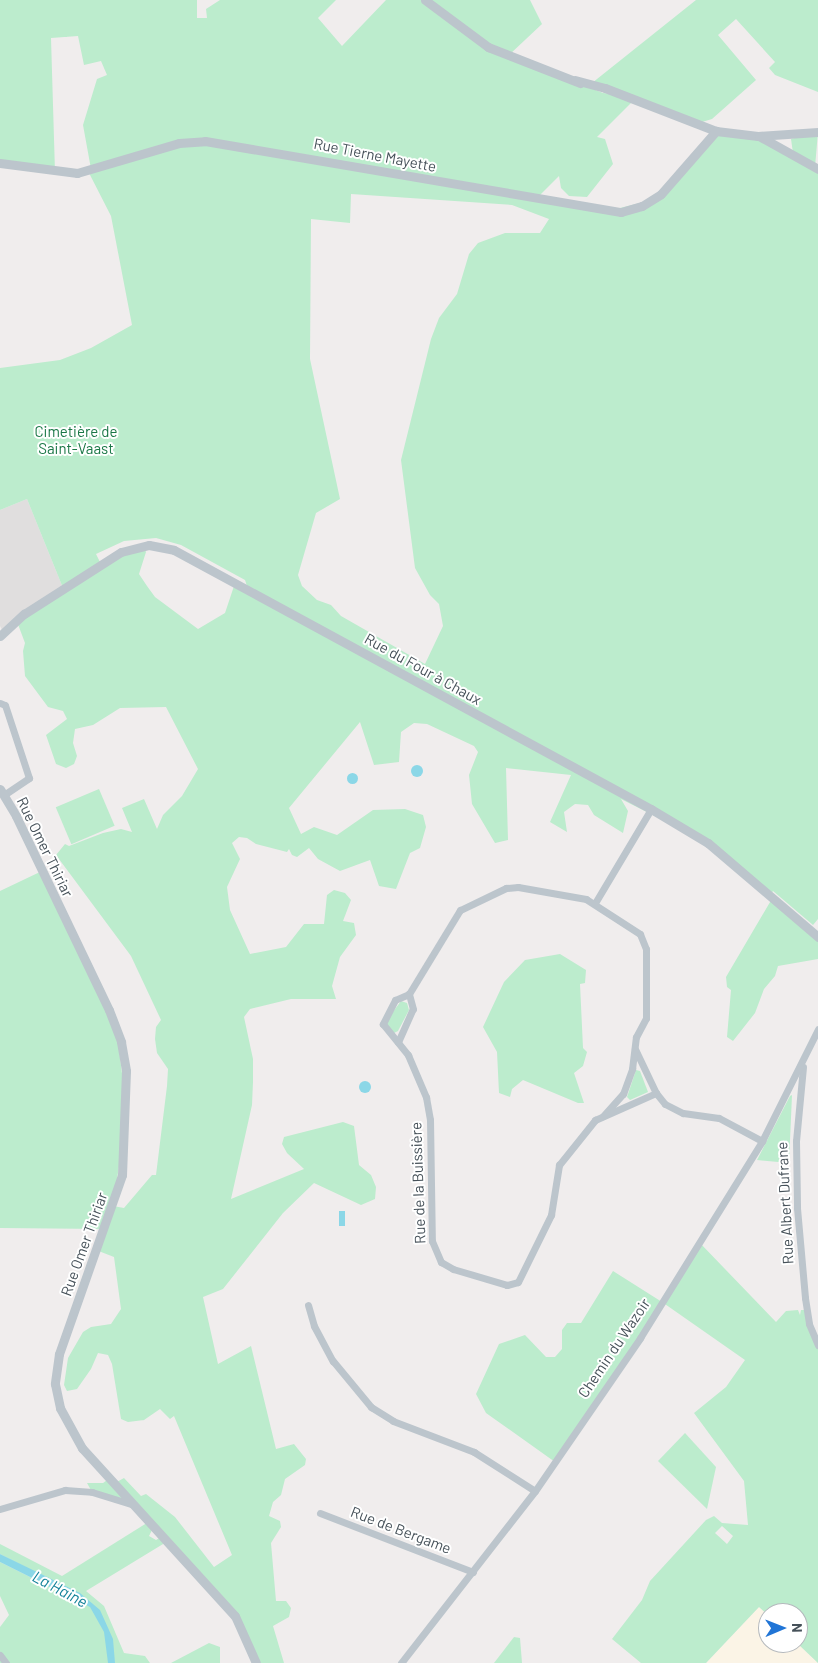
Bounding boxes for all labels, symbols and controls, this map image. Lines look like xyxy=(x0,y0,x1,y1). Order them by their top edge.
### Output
street label: Rue Tierne Mayette xyxy=(312,134,438,176)
park label: Cimetière de Saint-Vaast xyxy=(35,422,117,457)
street label: Rue du Four à Chaux xyxy=(361,629,485,709)
street label: Rue Omer Thiriar xyxy=(13,794,77,900)
street label: Rue de la Buissière xyxy=(407,1122,429,1244)
street label: Rue Albert Dufrane xyxy=(773,1141,797,1265)
street label: Rue Omer Thiriar xyxy=(57,1190,111,1298)
street label: Chemin du Wazoir xyxy=(574,1295,654,1401)
street label: Rue de Bergame xyxy=(348,1503,454,1557)
water label: La Haine xyxy=(29,1567,91,1611)
north arrow xyxy=(758,1603,808,1653)
text: N xyxy=(789,1623,806,1633)

